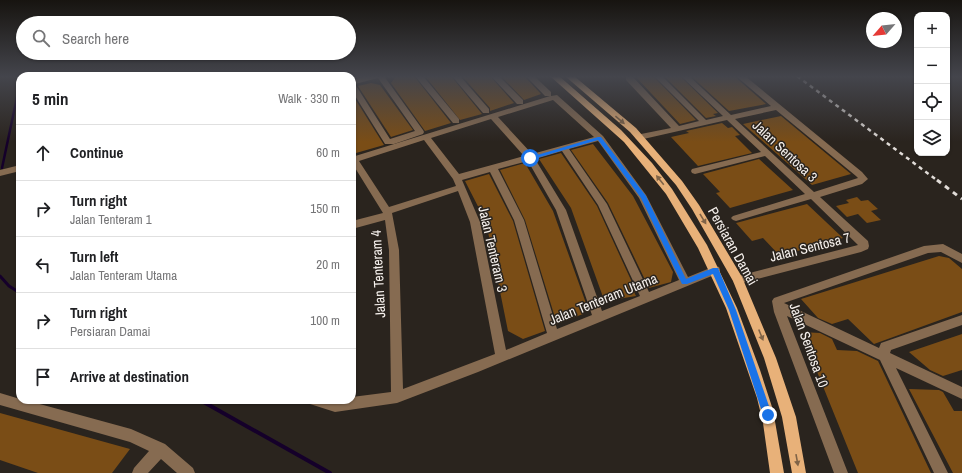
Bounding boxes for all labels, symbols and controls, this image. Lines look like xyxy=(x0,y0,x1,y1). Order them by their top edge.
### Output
north arrow xyxy=(866,12,902,48)
map controls xyxy=(914,12,950,156)
button: + xyxy=(914,12,950,48)
search box xyxy=(16,16,356,60)
icon: search xyxy=(30,27,52,49)
text: Search here xyxy=(62,28,129,49)
button: − xyxy=(914,48,950,84)
button: locate xyxy=(914,84,950,120)
text: 5 min xyxy=(32,87,68,110)
text: Walk · 330 m xyxy=(278,90,340,107)
one-way arrow xyxy=(615,115,626,124)
street label: Jalan Sentosa 3 xyxy=(749,116,821,186)
button: layers xyxy=(914,120,950,156)
icon: ahead xyxy=(32,142,54,164)
text: Continue xyxy=(70,142,123,163)
text: 60 m xyxy=(316,144,340,161)
route start xyxy=(521,149,539,167)
one-way arrow xyxy=(656,174,665,185)
text: Turn right xyxy=(70,190,127,211)
icon: right xyxy=(32,198,54,220)
text: 150 m xyxy=(310,200,340,217)
street label: Jalan Tenteram 3 xyxy=(474,204,512,294)
street label: Persiaran Damai xyxy=(704,204,762,288)
text: Jalan Tenteram 1 xyxy=(70,211,152,228)
one-way arrow xyxy=(699,213,706,225)
street label: Jalan Sentosa 7 xyxy=(768,228,852,266)
street label: Jalan Tenteram 4 xyxy=(367,229,389,318)
text: Turn left xyxy=(70,246,118,267)
icon: left xyxy=(32,254,54,276)
text: 20 m xyxy=(316,256,340,273)
text: Jalan Tenteram Utama xyxy=(70,267,177,284)
street label: Jalan Tenteram Utama xyxy=(546,269,660,329)
street label: Jalan Sentosa 10 xyxy=(785,300,833,390)
text: Turn right xyxy=(70,302,127,323)
icon: right xyxy=(32,310,54,332)
text: 100 m xyxy=(310,312,340,329)
text: Persiaran Damai xyxy=(70,323,151,340)
one-way arrow xyxy=(758,330,764,341)
icon: arrive xyxy=(32,366,54,388)
text: Arrive at destination xyxy=(70,366,189,387)
route end xyxy=(759,406,777,424)
one-way arrow xyxy=(794,454,800,466)

